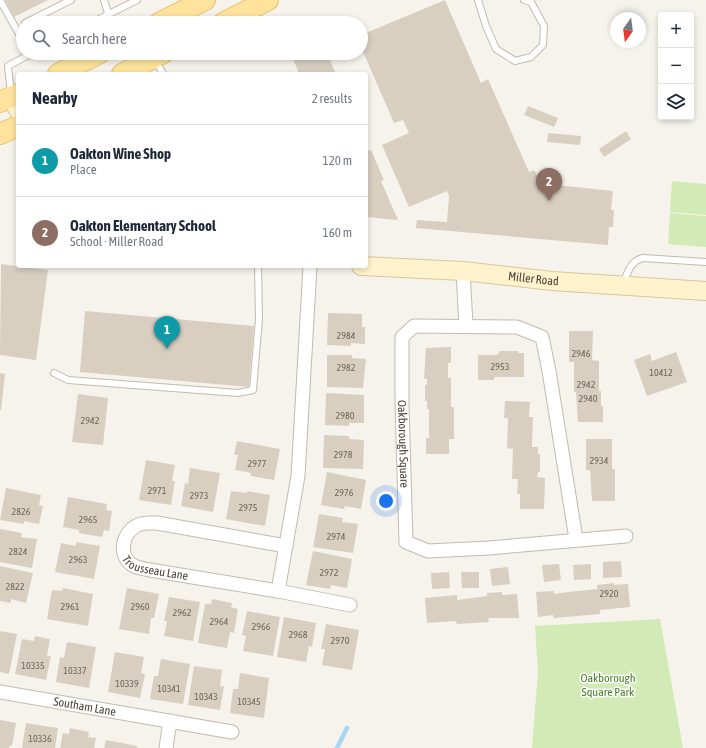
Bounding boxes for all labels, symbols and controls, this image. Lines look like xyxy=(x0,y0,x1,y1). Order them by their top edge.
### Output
north arrow xyxy=(610,12,646,48)
map controls xyxy=(658,12,694,120)
button: + xyxy=(658,12,694,48)
search box xyxy=(16,16,368,60)
icon: search xyxy=(30,27,52,49)
text: Search here xyxy=(62,30,127,47)
button: − xyxy=(658,48,694,84)
button: layers xyxy=(658,84,694,120)
text: Nearby xyxy=(32,88,78,108)
text: 2 results xyxy=(312,91,352,106)
text: Oakton Wine Shop xyxy=(70,145,171,162)
text: 1 xyxy=(42,153,48,168)
text: 120 m xyxy=(323,153,352,168)
text: Place xyxy=(70,162,97,177)
pin: 2 xyxy=(536,168,562,201)
text: Oakton Elementary School xyxy=(70,217,216,234)
text: 2 xyxy=(42,225,48,240)
text: 160 m xyxy=(323,225,352,240)
text: School · Miller Road xyxy=(70,234,163,249)
street label: Miller Road xyxy=(507,269,559,288)
pin: 1 xyxy=(154,316,180,349)
house number: 2984 xyxy=(337,330,356,341)
house number: 2946 xyxy=(572,348,591,359)
house number: 2953 xyxy=(491,361,510,372)
house number: 2982 xyxy=(337,362,356,373)
house number: 10412 xyxy=(649,367,673,378)
house number: 2942 xyxy=(577,379,596,390)
house number: 2940 xyxy=(579,393,598,404)
street label: Oakborough Square xyxy=(395,400,411,488)
house number: 2980 xyxy=(336,410,355,421)
house number: 2942 xyxy=(81,415,100,426)
house number: 2978 xyxy=(334,449,353,460)
house number: 2934 xyxy=(590,455,609,466)
house number: 2977 xyxy=(248,458,267,469)
house number: 2971 xyxy=(148,485,167,496)
house number: 2976 xyxy=(335,487,354,498)
house number: 2973 xyxy=(190,490,209,501)
your location xyxy=(376,491,396,511)
house number: 2975 xyxy=(239,502,258,513)
house number: 2826 xyxy=(12,506,31,517)
house number: 2965 xyxy=(79,514,98,525)
house number: 2974 xyxy=(327,531,346,542)
house number: 2824 xyxy=(9,546,28,557)
street label: Trousseau Lane xyxy=(119,553,189,583)
house number: 2963 xyxy=(69,554,88,565)
house number: 2972 xyxy=(320,567,339,578)
house number: 2822 xyxy=(6,581,25,592)
house number: 2920 xyxy=(600,588,619,599)
house number: 2961 xyxy=(61,601,80,612)
house number: 2960 xyxy=(131,601,150,612)
house number: 2962 xyxy=(173,607,192,618)
house number: 2964 xyxy=(210,616,229,627)
house number: 2966 xyxy=(252,621,271,632)
house number: 2968 xyxy=(289,629,308,640)
house number: 2970 xyxy=(331,635,350,646)
house number: 10335 xyxy=(21,660,45,671)
house number: 10337 xyxy=(63,665,87,676)
park label: Oakborough Square Park xyxy=(580,671,636,699)
house number: 10339 xyxy=(115,678,139,689)
house number: 10341 xyxy=(157,683,181,694)
house number: 10343 xyxy=(194,691,218,702)
street label: Southam Lane xyxy=(52,694,117,719)
house number: 10345 xyxy=(237,696,261,707)
house number: 10336 xyxy=(28,733,52,744)

